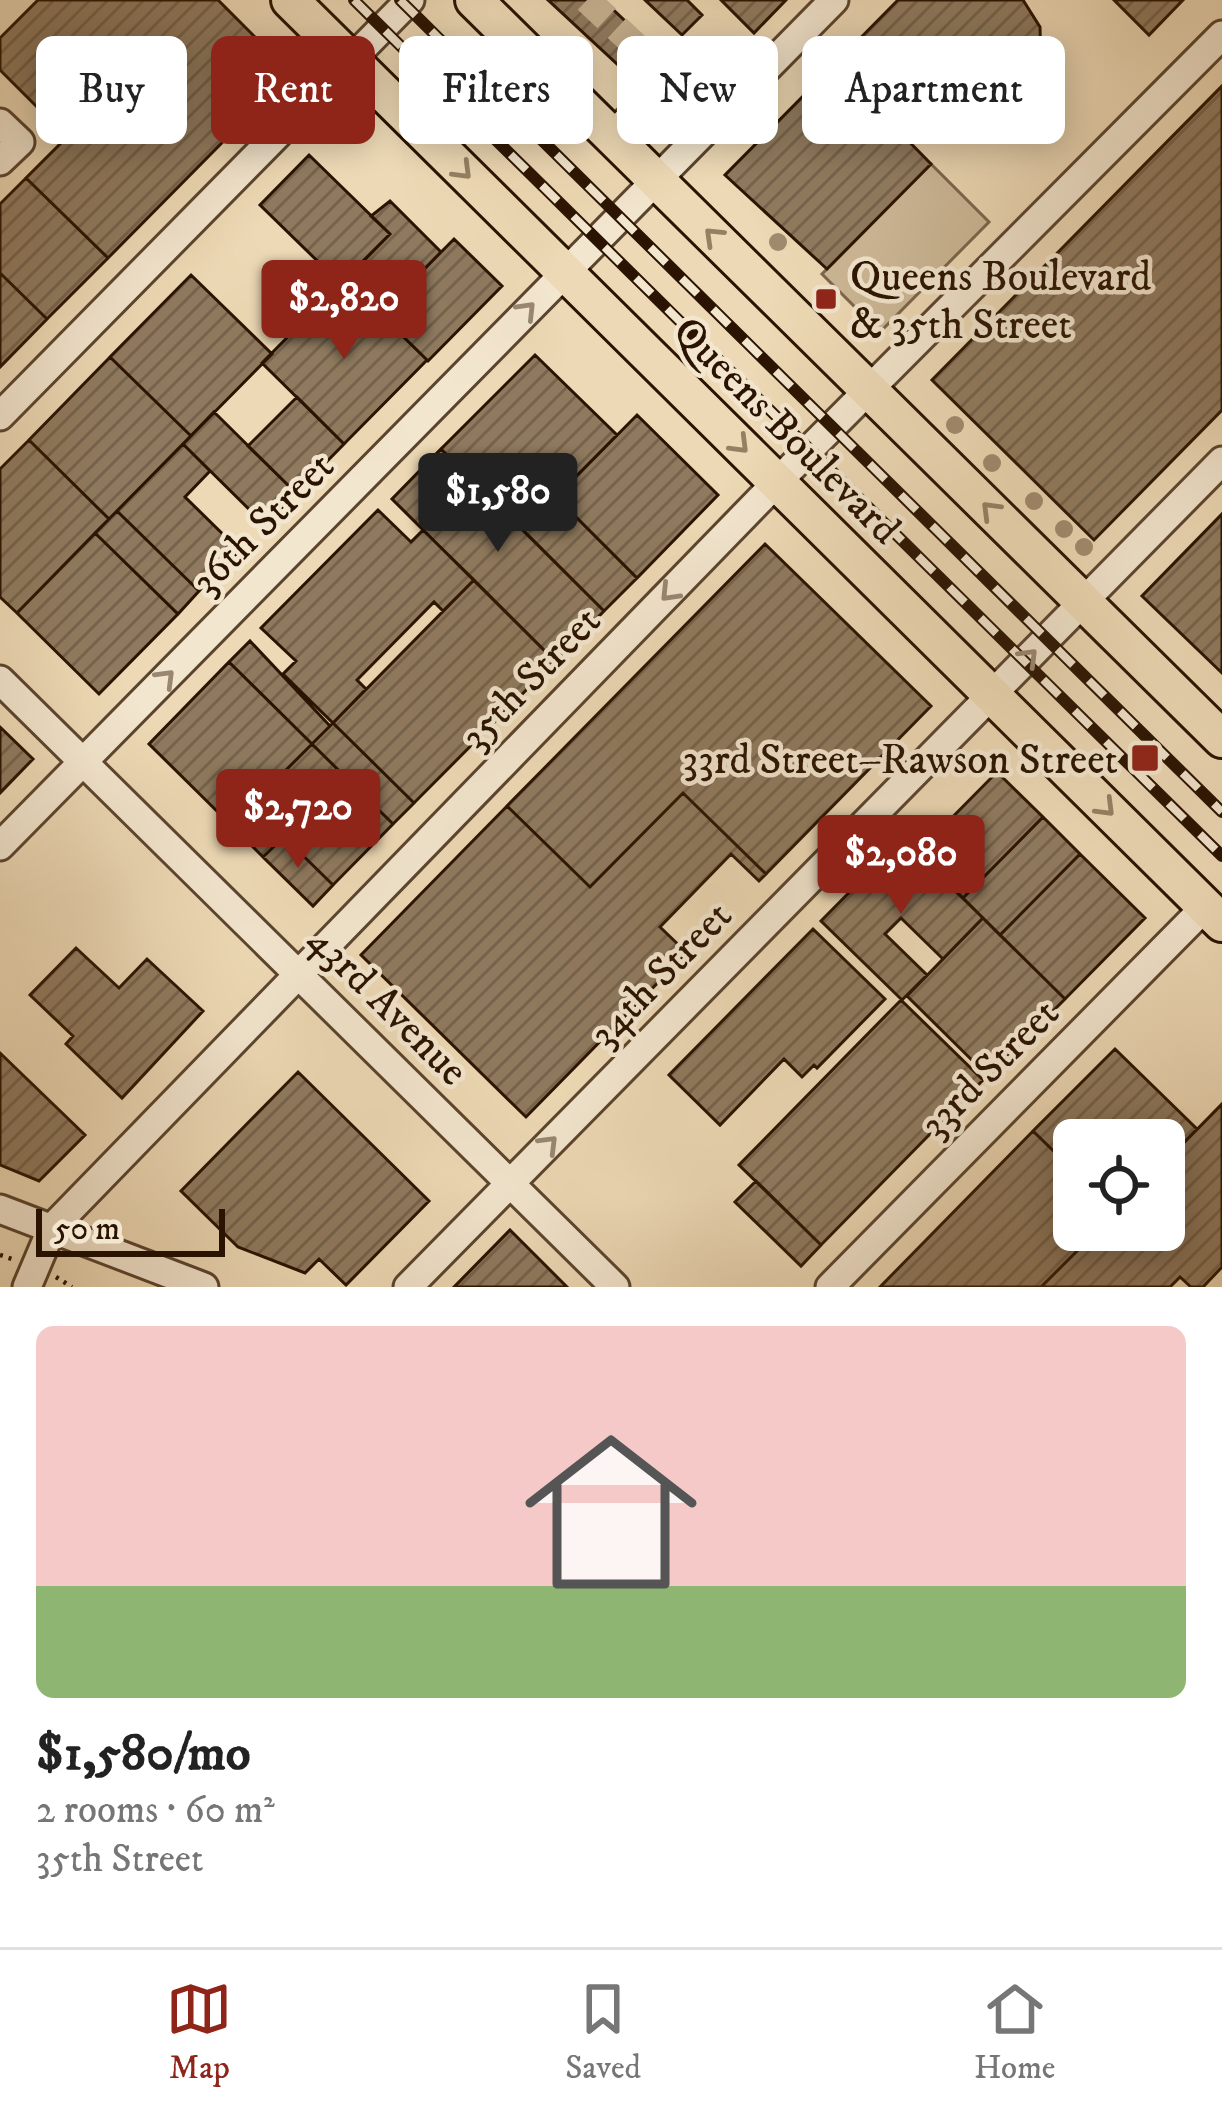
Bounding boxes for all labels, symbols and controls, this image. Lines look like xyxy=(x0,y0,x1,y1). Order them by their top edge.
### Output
chip: Buy xyxy=(36,36,187,144)
chip: Rent xyxy=(211,36,375,144)
chip: Filters xyxy=(399,36,593,144)
chip: New xyxy=(617,36,778,144)
chip: Apartment xyxy=(802,36,1065,144)
one-way arrow xyxy=(449,157,471,179)
one-way arrow xyxy=(705,228,727,250)
place label: Queens Boulevard & 35th Street xyxy=(850,252,1151,352)
pin: $2,820 xyxy=(246,260,442,362)
text: $2,820 xyxy=(288,274,400,323)
marker: Queens Boulevard & 35th Street xyxy=(813,286,839,312)
one-way arrow xyxy=(513,302,535,324)
street label: Queens Boulevard xyxy=(661,306,911,556)
one-way arrow xyxy=(726,431,748,453)
street label: 36th Street xyxy=(181,442,346,607)
pin: $1,580 xyxy=(400,453,596,555)
text: $1,580 xyxy=(445,467,551,516)
one-way arrow xyxy=(982,502,1004,524)
one-way arrow xyxy=(662,579,684,601)
street label: 35th Street xyxy=(450,596,613,762)
one-way arrow xyxy=(1015,649,1037,671)
one-way arrow xyxy=(151,670,173,692)
place label: 33rd Street–Rawson Street xyxy=(683,735,1118,787)
marker: 33rd Street–Rawson Street xyxy=(1129,742,1161,774)
pin: $2,720 xyxy=(200,769,396,871)
text: $2,720 xyxy=(243,783,353,832)
one-way arrow xyxy=(1092,794,1114,816)
pin: $2,080 xyxy=(803,815,999,917)
text: $2,080 xyxy=(845,829,957,878)
street label: 34th Street xyxy=(579,891,744,1059)
street label: 43rd Avenue xyxy=(296,915,478,1097)
street label: 33rd Street xyxy=(909,988,1071,1150)
map controls xyxy=(1053,1119,1185,1251)
button: locate xyxy=(1053,1119,1185,1251)
one-way arrow xyxy=(535,1136,557,1158)
scale bar xyxy=(36,1203,225,1256)
text: 50 m xyxy=(54,1209,120,1250)
icon: home xyxy=(503,1404,719,1620)
text: $1,580/mo xyxy=(36,1722,251,1786)
text: 2 rooms · 60 m² xyxy=(36,1786,275,1835)
text: 35th Street xyxy=(36,1835,203,1884)
tab: Map xyxy=(166,1976,232,2089)
tab: Saved xyxy=(565,1976,641,2089)
tab: Home xyxy=(974,1976,1056,2089)

